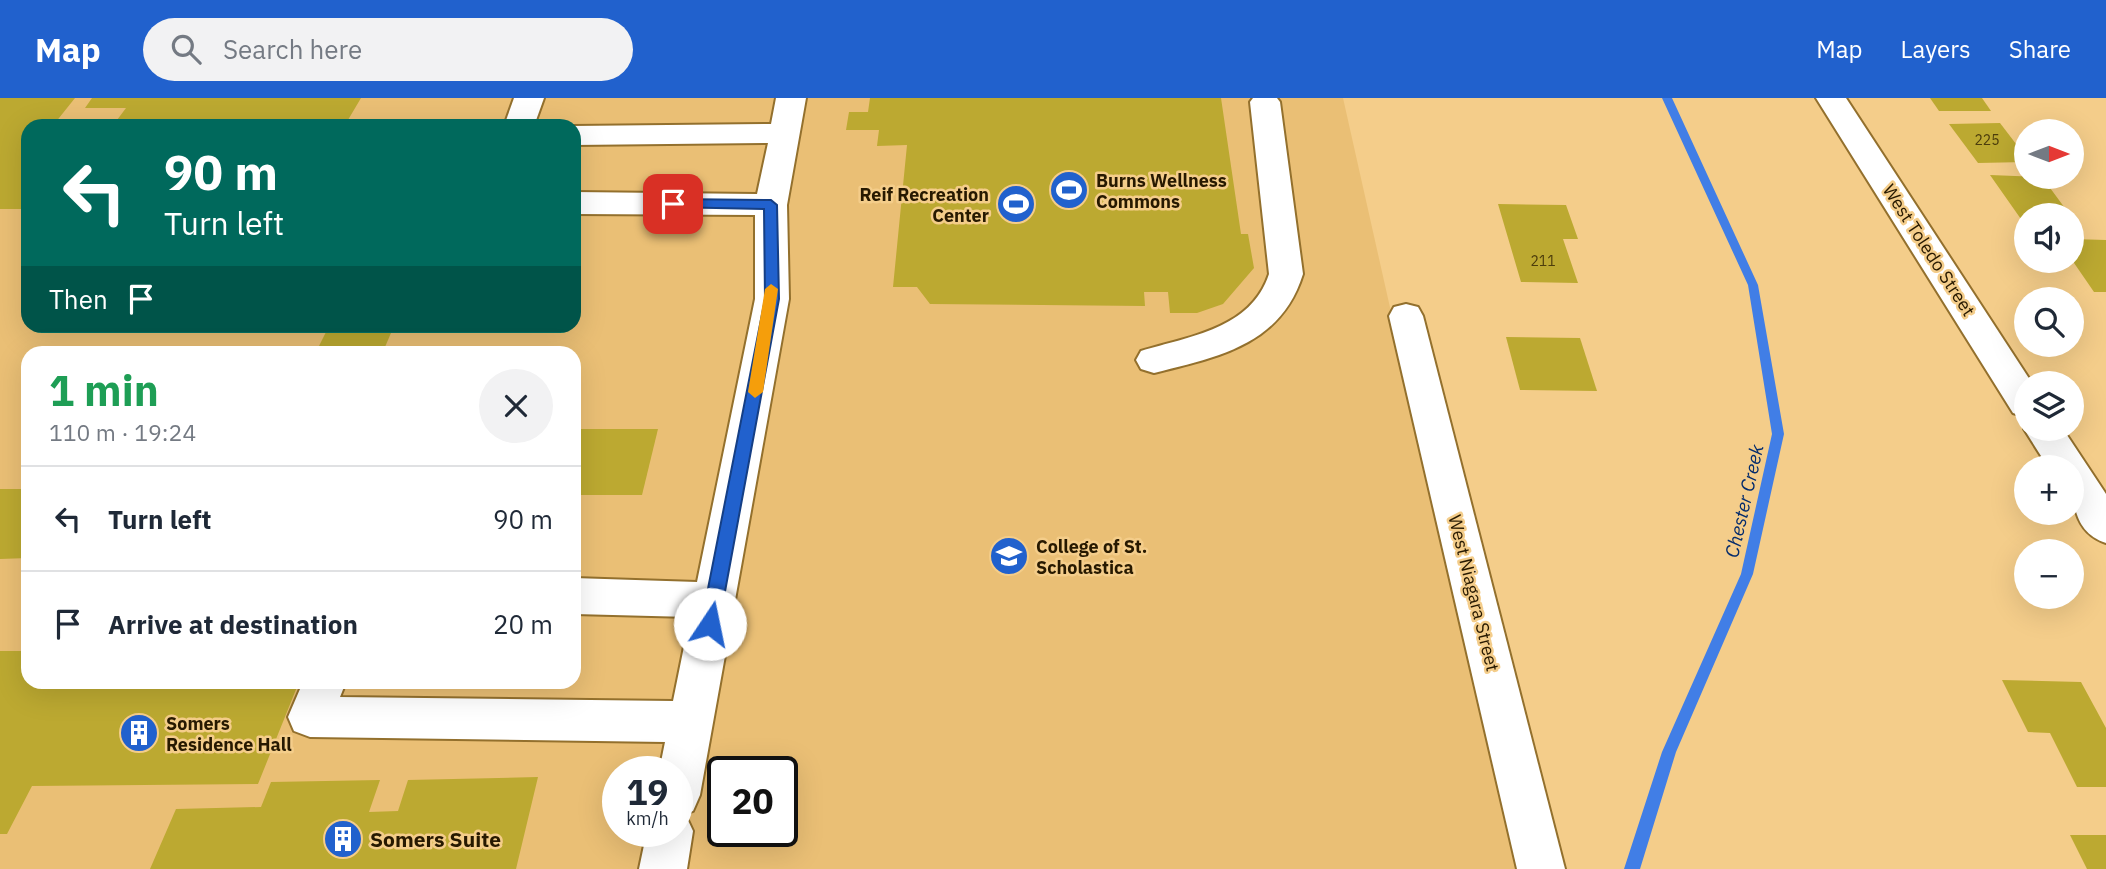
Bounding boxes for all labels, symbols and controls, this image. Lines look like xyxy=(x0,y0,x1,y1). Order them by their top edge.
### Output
search box xyxy=(143,18,633,81)
text: Map xyxy=(35,28,101,71)
icon: search xyxy=(167,30,205,68)
text: Search here xyxy=(223,32,362,66)
text: Map xyxy=(1816,33,1863,65)
text: Layers xyxy=(1901,33,1971,65)
text: Share xyxy=(2009,33,2071,65)
north arrow xyxy=(2014,119,2084,189)
map controls xyxy=(2014,119,2084,609)
house number: 225 xyxy=(1974,131,2000,149)
text: 90 m xyxy=(164,140,278,203)
icon: left xyxy=(49,147,140,238)
sports icon: Burns Wellness Commons xyxy=(1048,169,1090,211)
place label: Burns Wellness Commons xyxy=(1096,169,1227,213)
pin xyxy=(643,174,703,234)
street label: West Toledo Street xyxy=(1878,180,1980,320)
place label: Reif Recreation Center xyxy=(859,183,989,227)
sports icon: Reif Recreation Center xyxy=(995,183,1037,225)
icon: arrive xyxy=(654,185,692,223)
text: Turn left xyxy=(164,202,284,244)
button: sound xyxy=(2014,203,2084,273)
house number: 211 xyxy=(1530,252,1556,270)
icon: arrive xyxy=(122,280,160,318)
text: Then xyxy=(49,282,108,316)
button: search xyxy=(2014,287,2084,357)
text: 1 min xyxy=(49,363,159,418)
button: close xyxy=(479,369,553,443)
button: layers xyxy=(2014,371,2084,441)
text: 110 m · 19:24 xyxy=(49,417,196,447)
water label: Chester Creek xyxy=(1719,441,1769,560)
button: + xyxy=(2014,455,2084,525)
icon: left xyxy=(49,500,87,538)
text: Turn left xyxy=(108,502,211,536)
text: 90 m xyxy=(493,502,553,536)
street label: West Niagara Street xyxy=(1443,512,1505,674)
school or university icon: College of St. Scholastica xyxy=(988,535,1030,577)
place label: College of St. Scholastica xyxy=(1036,535,1147,579)
button: − xyxy=(2014,539,2084,609)
position arrow xyxy=(673,587,747,661)
icon: arrive xyxy=(49,605,87,643)
text: Arrive at destination xyxy=(108,607,358,641)
text: 20 m xyxy=(493,607,553,641)
building icon: Somers Residence Hall xyxy=(118,712,160,754)
place label: Somers Residence Hall xyxy=(166,712,292,756)
speed limit sign: 20 xyxy=(707,756,798,847)
text: 19 xyxy=(626,769,669,815)
text: km/h xyxy=(626,807,669,830)
building icon: Somers Suite xyxy=(322,818,364,860)
place label: Somers Suite xyxy=(370,825,501,853)

